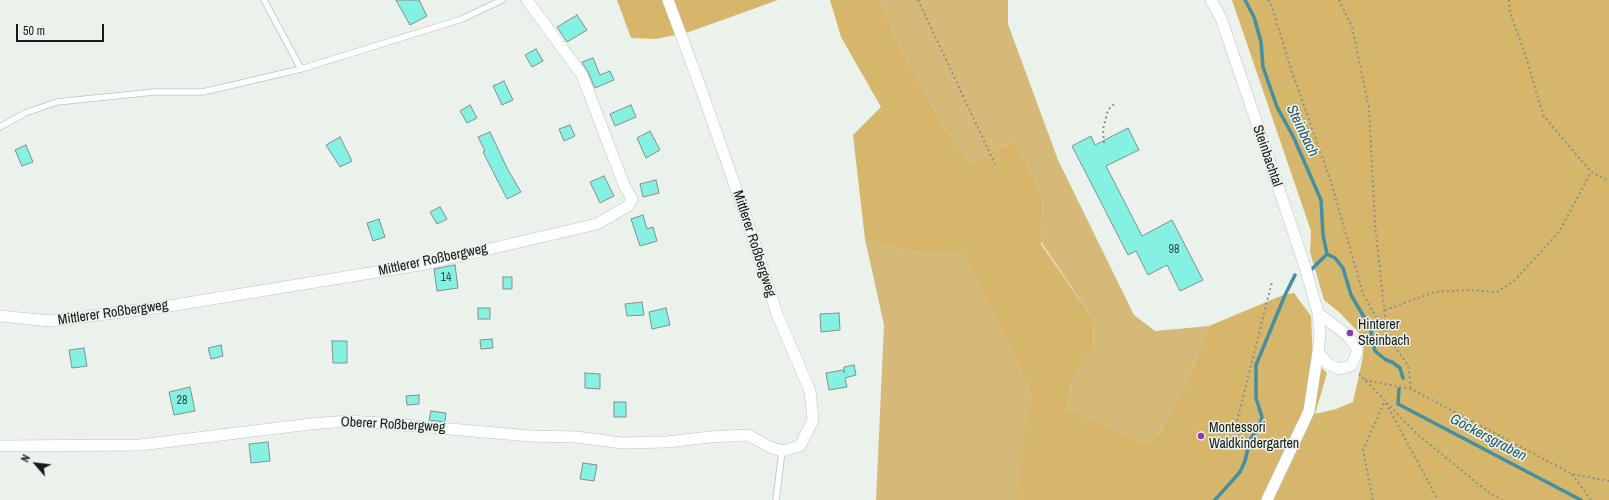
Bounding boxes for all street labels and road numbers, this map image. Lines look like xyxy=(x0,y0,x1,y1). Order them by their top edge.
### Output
street label: Steinbachtal xyxy=(1249,123,1285,189)
street label: Mittlerer Roßbergweg xyxy=(729,189,779,299)
street label: Mittlerer Roßbergweg xyxy=(377,240,489,280)
street label: Mittlerer Roßbergweg xyxy=(57,297,169,329)
street label: Oberer Roßbergweg xyxy=(340,414,446,436)

